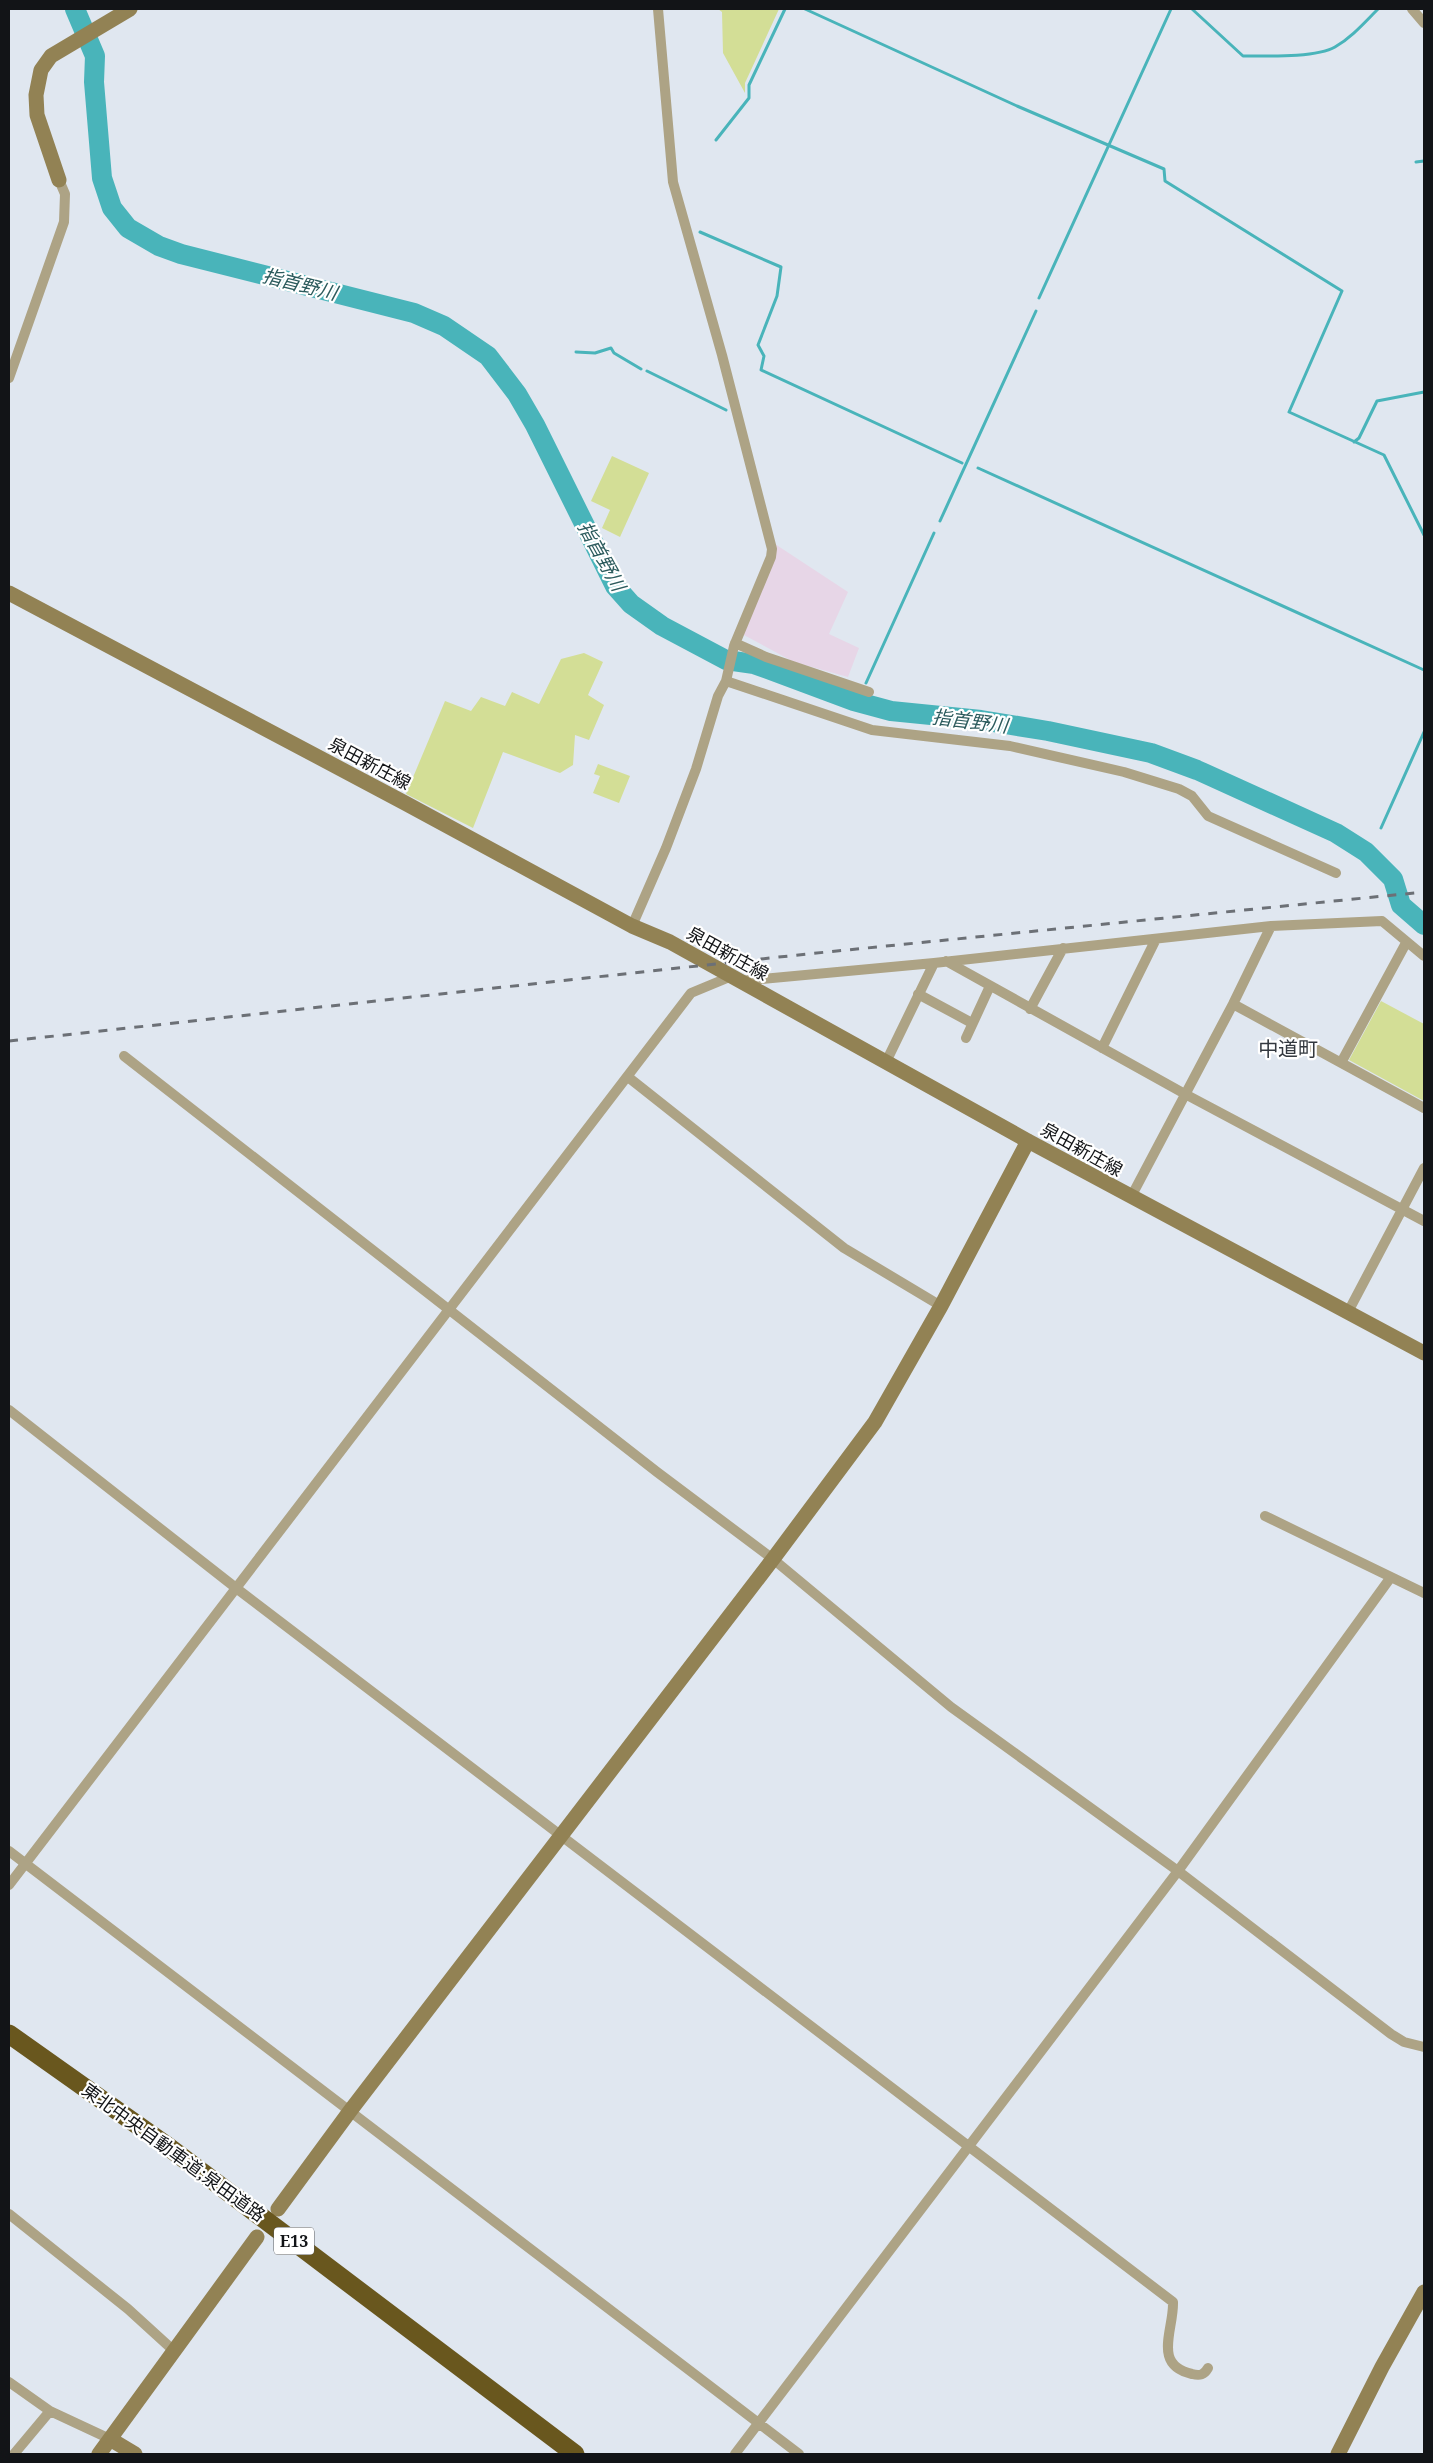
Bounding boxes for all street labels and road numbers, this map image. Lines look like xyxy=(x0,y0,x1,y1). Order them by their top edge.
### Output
street label: 泉田新庄線 xyxy=(325,731,415,795)
street label: 泉田新庄線 xyxy=(683,921,773,985)
street label: 泉田新庄線 xyxy=(1037,1117,1127,1181)
street label: 東北中央自動車道;泉田道路 xyxy=(77,2077,271,2227)
road number: E13 xyxy=(274,2228,314,2254)

